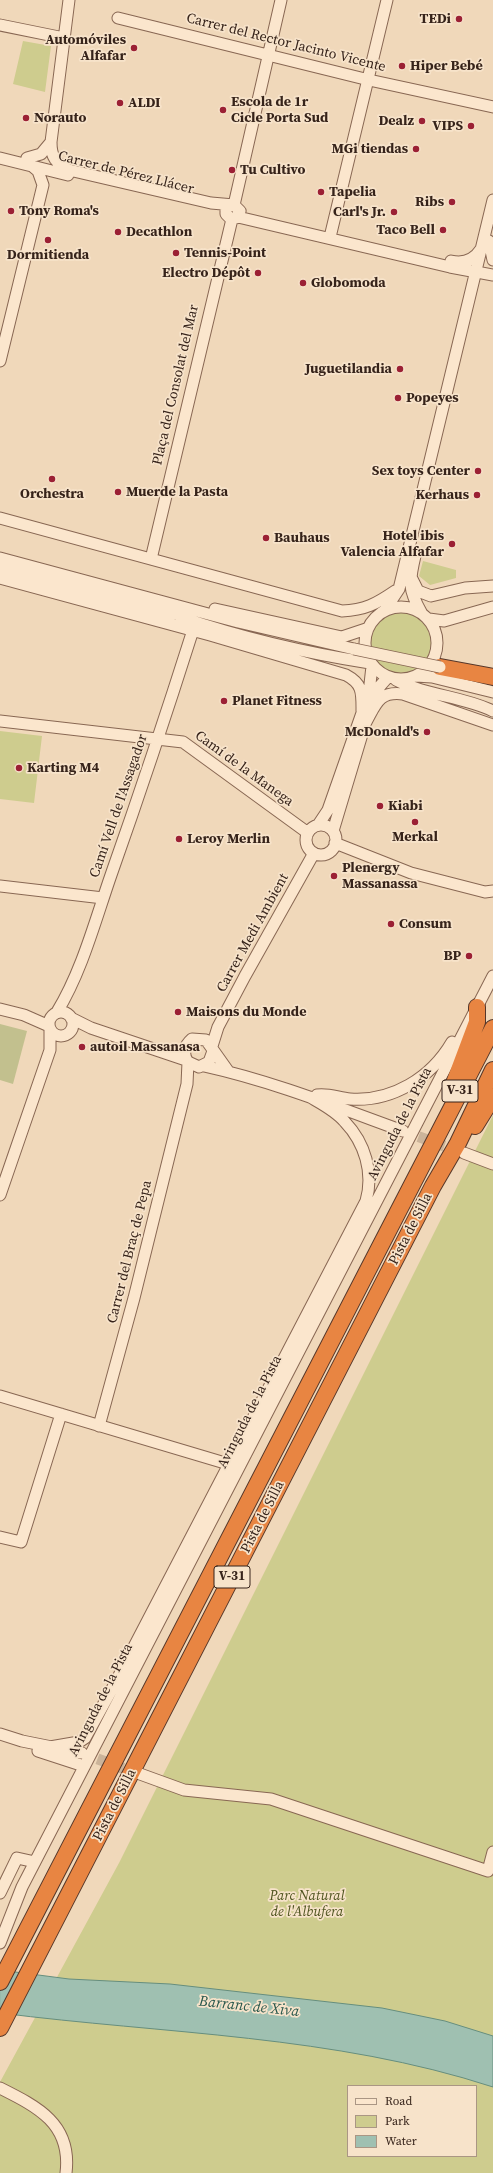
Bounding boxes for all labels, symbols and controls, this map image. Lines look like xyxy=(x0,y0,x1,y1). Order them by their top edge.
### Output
street label: Carrer del Rector Jacinto Vicente xyxy=(185,10,387,76)
place label: TEDi xyxy=(420,11,451,27)
marker: TEDi xyxy=(454,14,464,24)
place label: Automóviles Alfafar xyxy=(45,32,126,64)
marker: Automóviles Alfafar xyxy=(129,43,139,53)
place label: Hiper Bebé xyxy=(410,58,483,74)
marker: Hiper Bebé xyxy=(397,61,407,71)
place label: Escola de 1r Cicle Porta Sud xyxy=(231,94,328,126)
place label: ALDI xyxy=(128,95,160,111)
marker: ALDI xyxy=(115,98,125,108)
marker: Escola de 1r Cicle Porta Sud xyxy=(218,105,228,115)
place label: Norauto xyxy=(34,110,86,126)
marker: Norauto xyxy=(21,113,31,123)
place label: Dealz xyxy=(378,113,414,129)
marker: Dealz xyxy=(417,116,427,126)
place label: VIPS xyxy=(432,118,463,134)
marker: VIPS xyxy=(466,121,476,131)
place label: MGi tiendas xyxy=(331,141,408,157)
marker: MGi tiendas xyxy=(411,144,421,154)
street label: Carrer de Pérez Llácer xyxy=(56,148,196,198)
place label: Tu Cultivo xyxy=(240,162,305,178)
marker: Tu Cultivo xyxy=(227,165,237,175)
place label: Tapelia xyxy=(329,184,376,200)
marker: Tapelia xyxy=(316,187,326,197)
place label: Ribs xyxy=(415,194,444,210)
marker: Ribs xyxy=(447,197,457,207)
place label: Tony Roma's xyxy=(19,203,99,219)
place label: Carl's Jr. xyxy=(333,204,386,220)
marker: Tony Roma's xyxy=(6,206,16,216)
marker: Carl's Jr. xyxy=(389,207,399,217)
place label: Taco Bell xyxy=(376,222,435,238)
place label: Decathlon xyxy=(126,224,192,240)
marker: Taco Bell xyxy=(438,225,448,235)
marker: Decathlon xyxy=(113,227,123,237)
marker: Dormitienda xyxy=(43,235,53,245)
place label: Tennis-Point xyxy=(184,245,266,261)
place label: Dormitienda xyxy=(7,247,89,263)
marker: Tennis-Point xyxy=(171,248,181,258)
place label: Electro Dépôt xyxy=(162,265,250,281)
marker: Electro Dépôt xyxy=(253,268,263,278)
place label: Globomoda xyxy=(311,275,386,291)
marker: Globomoda xyxy=(298,278,308,288)
street label: Plaça del Consolat del Mar xyxy=(149,303,203,467)
place label: Juguetilandia xyxy=(305,361,392,377)
marker: Juguetilandia xyxy=(395,364,405,374)
place label: Popeyes xyxy=(406,390,459,406)
marker: Popeyes xyxy=(393,393,403,403)
place label: Sex toys Center xyxy=(372,463,470,479)
marker: Sex toys Center xyxy=(473,466,483,476)
marker: Orchestra xyxy=(47,474,57,484)
place label: Muerde la Pasta xyxy=(126,484,228,500)
place label: Orchestra xyxy=(20,486,84,502)
marker: Muerde la Pasta xyxy=(113,487,123,497)
place label: Kerhaus xyxy=(415,487,469,503)
marker: Kerhaus xyxy=(472,490,482,500)
place label: Hotel ibis Valencia Alfafar xyxy=(340,528,444,560)
place label: Bauhaus xyxy=(274,530,330,546)
marker: Bauhaus xyxy=(261,533,271,543)
marker: Hotel ibis Valencia Alfafar xyxy=(447,539,457,549)
place label: Planet Fitness xyxy=(232,693,322,709)
marker: Planet Fitness xyxy=(219,696,229,706)
place label: McDonald's xyxy=(345,724,419,740)
marker: McDonald's xyxy=(422,727,432,737)
street label: Camí de la Manega xyxy=(191,728,297,810)
street label: Camí Vell de l'Assagador xyxy=(87,732,151,880)
place label: Karting M4 xyxy=(27,760,99,776)
marker: Karting M4 xyxy=(14,763,24,773)
place label: Kiabi xyxy=(388,798,423,814)
marker: Kiabi xyxy=(375,801,385,811)
marker: Merkal xyxy=(410,817,420,827)
place label: Merkal xyxy=(392,829,438,845)
place label: Leroy Merlin xyxy=(187,831,270,847)
marker: Leroy Merlin xyxy=(174,834,184,844)
place label: Plenergy Massanassa xyxy=(342,860,418,892)
street label: Carrer Medi Ambient xyxy=(213,871,293,995)
marker: Plenergy Massanassa xyxy=(329,871,339,881)
place label: Consum xyxy=(399,916,452,932)
marker: Consum xyxy=(386,919,396,929)
place label: BP xyxy=(444,948,461,964)
marker: BP xyxy=(464,951,474,961)
place label: Maisons du Monde xyxy=(186,1004,306,1020)
marker: Maisons du Monde xyxy=(173,1007,183,1017)
place label: autoil Massanasa xyxy=(90,1039,200,1055)
marker: autoil Massanasa xyxy=(77,1042,87,1052)
street label: Avinguda de la Pista xyxy=(364,1065,436,1183)
road number: V-31 xyxy=(442,1080,478,1102)
street label: Carrer del Braç de Pepa xyxy=(104,1179,156,1325)
street label: Pista de Silla xyxy=(386,1190,436,1268)
street label: Avinguda de la Pista xyxy=(214,1353,286,1471)
street label: Pista de Silla xyxy=(238,1478,288,1556)
road number: V-31 xyxy=(214,1566,250,1588)
street label: Avinguda de la Pista xyxy=(65,1641,137,1759)
street label: Pista de Silla xyxy=(90,1766,140,1844)
park label: Parc Natural de l'Albufera xyxy=(269,1888,345,1920)
water label: Barranc de Xiva xyxy=(198,1993,300,2021)
legend xyxy=(347,2085,477,2157)
text: Road xyxy=(385,2093,412,2109)
text: Park xyxy=(385,2113,410,2129)
text: Water xyxy=(385,2133,417,2149)

